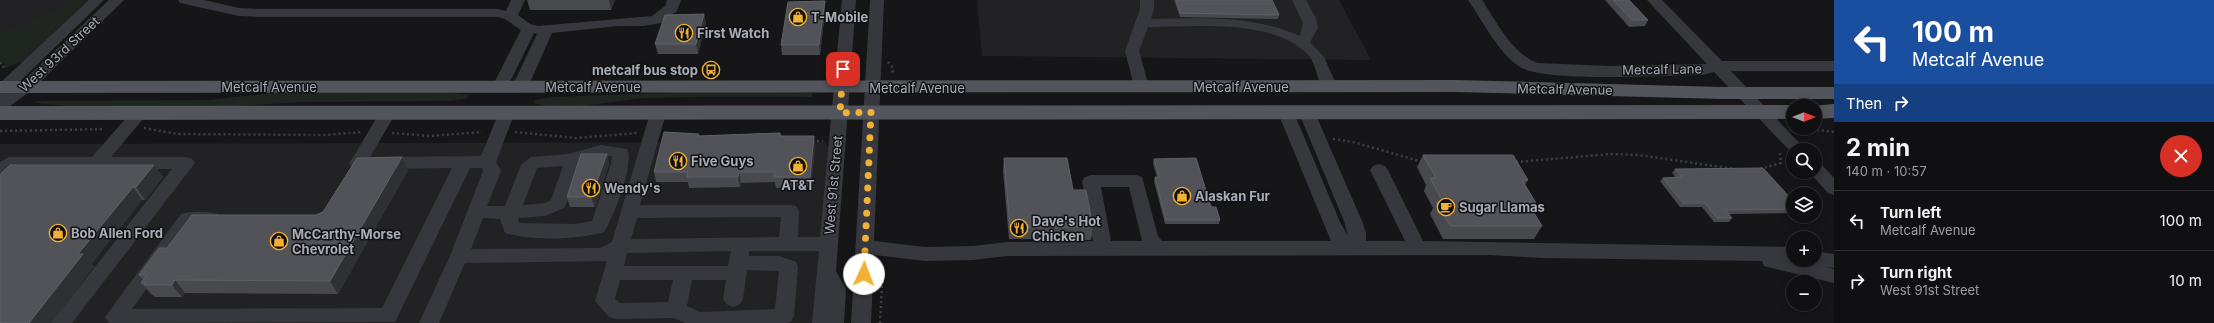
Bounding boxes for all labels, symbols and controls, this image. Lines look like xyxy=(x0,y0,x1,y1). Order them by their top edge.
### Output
shop icon: T-Mobile xyxy=(788,7,808,27)
place label: T-Mobile xyxy=(811,9,868,25)
street label: West 93rd Street xyxy=(16,13,102,95)
text: 100 m xyxy=(1912,15,1994,49)
icon: left xyxy=(1846,16,1898,68)
restaurant icon: First Watch xyxy=(674,23,694,43)
place label: First Watch xyxy=(697,25,769,41)
text: Metcalf Avenue xyxy=(1912,49,2044,70)
pin xyxy=(826,52,860,86)
icon: arrive xyxy=(832,58,854,80)
bus stop icon: metcalf bus stop xyxy=(701,60,721,80)
street label: Metcalf Lane xyxy=(1622,60,1702,78)
place label: metcalf bus stop xyxy=(592,62,698,78)
street label: Metcalf Avenue xyxy=(221,79,317,95)
street label: Metcalf Avenue xyxy=(545,79,641,95)
street label: Metcalf Avenue xyxy=(1193,79,1289,95)
street label: Metcalf Avenue xyxy=(869,80,965,96)
street label: Metcalf Avenue xyxy=(1517,80,1613,98)
icon: right xyxy=(1890,92,1912,114)
text: Then xyxy=(1846,94,1882,113)
north arrow xyxy=(1786,99,1822,135)
map controls xyxy=(1786,99,1822,311)
text: 2 min xyxy=(1846,133,1910,162)
street label: West 91st Street xyxy=(821,135,845,235)
button: close xyxy=(2160,135,2202,177)
button: search xyxy=(1786,143,1822,179)
restaurant icon: Five Guys xyxy=(668,151,688,171)
place label: Five Guys xyxy=(691,153,754,169)
shop icon: AT&T xyxy=(788,156,808,176)
text: 140 m · 10:57 xyxy=(1846,163,1926,179)
place label: AT&T xyxy=(781,177,815,193)
restaurant icon: Wendy's xyxy=(581,178,601,198)
place label: Wendy's xyxy=(604,180,660,196)
shop icon: Alaskan Fur xyxy=(1172,186,1192,206)
button: layers xyxy=(1786,187,1822,223)
place label: Alaskan Fur xyxy=(1195,188,1271,204)
cafe icon: Sugar Llamas xyxy=(1436,197,1456,217)
place label: Sugar Llamas xyxy=(1459,199,1545,215)
text: Turn left xyxy=(1880,203,1941,222)
icon: left xyxy=(1846,210,1868,232)
text: 100 m xyxy=(2160,211,2202,230)
place label: Dave's Hot Chicken xyxy=(1032,213,1101,244)
restaurant icon: Dave's Hot Chicken xyxy=(1009,218,1029,238)
text: Metcalf Avenue xyxy=(1880,222,1976,238)
shop icon: Bob Allen Ford xyxy=(48,223,68,243)
place label: Bob Allen Ford xyxy=(71,225,163,241)
place label: McCarthy-Morse Chevrolet xyxy=(292,226,401,257)
shop icon: McCarthy-Morse Chevrolet xyxy=(269,231,289,251)
button: + xyxy=(1786,231,1822,267)
position arrow xyxy=(843,253,885,295)
text: Turn right xyxy=(1880,263,1952,282)
icon: right xyxy=(1846,270,1868,292)
text: 10 m xyxy=(2169,271,2202,290)
button: − xyxy=(1786,275,1822,311)
text: West 91st Street xyxy=(1880,282,1979,298)

